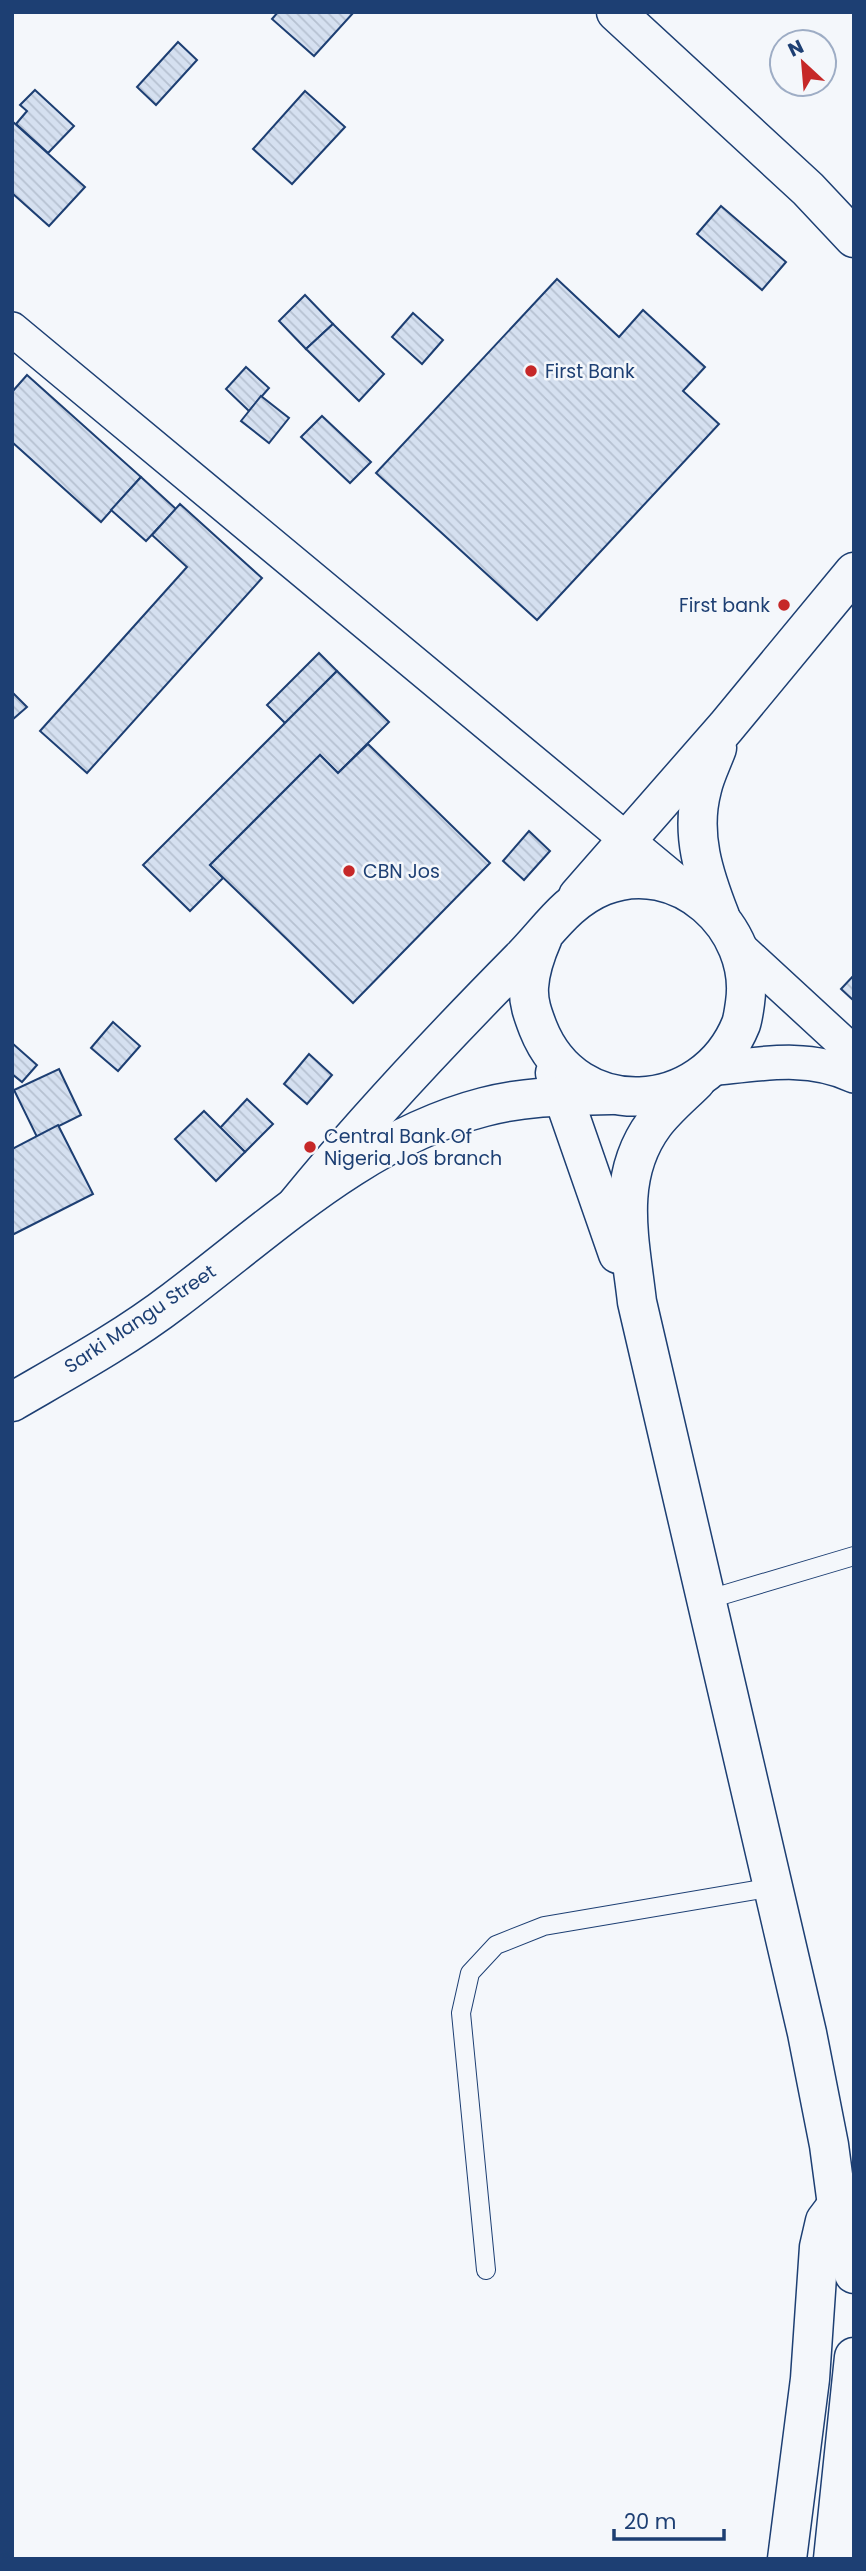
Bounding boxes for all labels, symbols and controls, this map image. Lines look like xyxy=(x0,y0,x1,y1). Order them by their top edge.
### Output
north arrow xyxy=(768,28,838,98)
text: N xyxy=(783,33,808,63)
place label: First Bank xyxy=(545,358,635,385)
marker: First Bank xyxy=(523,363,539,379)
place label: First bank xyxy=(679,592,770,619)
marker: First bank xyxy=(776,597,792,613)
place label: CBN Jos xyxy=(363,858,440,885)
marker: CBN Jos xyxy=(341,863,357,879)
place label: Central Bank Of Nigeria Jos branch xyxy=(324,1123,502,1172)
marker: Central Bank Of Nigeria Jos branch xyxy=(302,1139,318,1155)
street label: Sarki Mangu Street xyxy=(59,1258,221,1380)
scale bar xyxy=(614,2498,724,2542)
text: 20 m xyxy=(624,2507,677,2536)

